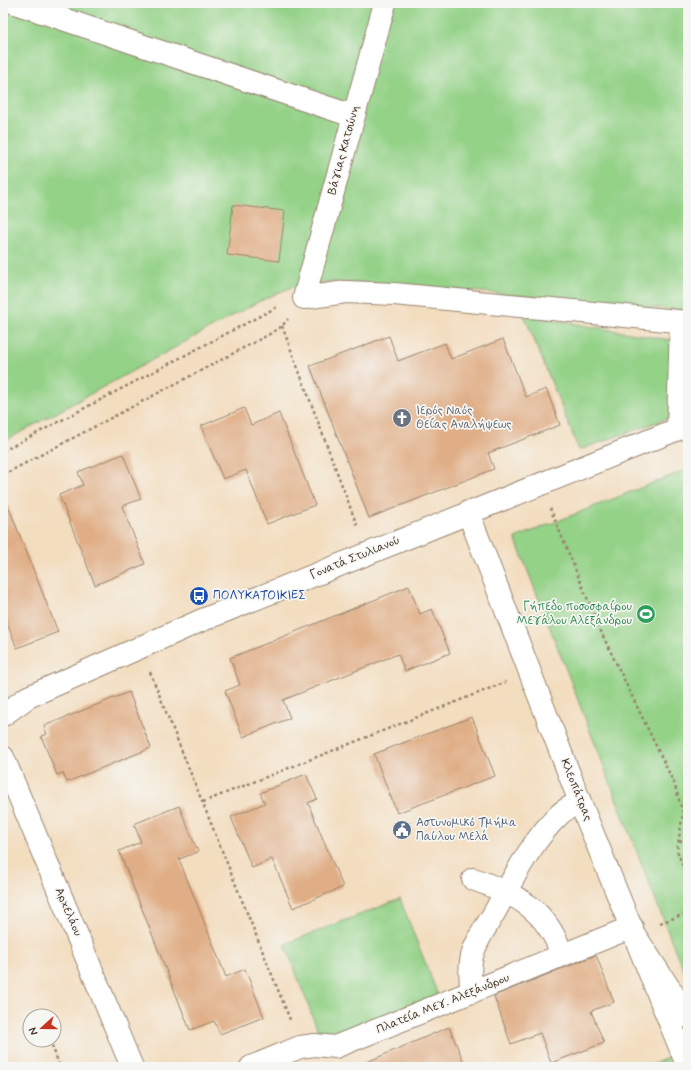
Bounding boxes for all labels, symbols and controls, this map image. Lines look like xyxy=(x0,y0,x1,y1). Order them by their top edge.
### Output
street label: Βάγιας Κατσώνη xyxy=(324,103,364,196)
place label: Ιερός Ναός Θείας Αναλήψεως xyxy=(416,403,512,433)
church icon: Ιερός Ναός Θείας Αναλήψεως xyxy=(391,407,413,429)
street label: Γονατά Στυλιανού xyxy=(308,533,402,583)
bus stop icon: ΠΟΛΥΚΑΤΟΙΚΙΕΣ xyxy=(188,585,210,607)
place label: ΠΟΛΥΚΑΤΟΙΚΙΕΣ xyxy=(213,588,306,604)
place label: Γήπεδο ποσοσφαίρου Μεγάλου Αλεξάνδρου xyxy=(517,599,633,629)
sports icon: Γήπεδο ποσοσφαίρου Μεγάλου Αλεξάνδρου xyxy=(635,603,657,625)
street label: Κλεοπάτρας xyxy=(556,756,596,824)
place label: Αστυνομικό Τμήμα Παύλου Μελά xyxy=(416,815,517,845)
public building icon: Αστυνομικό Τμήμα Παύλου Μελά xyxy=(391,819,413,841)
street label: Αρχελάου xyxy=(51,885,86,939)
street label: Πλατεία Μεγ. Αλεξάνδρου xyxy=(374,970,512,1038)
north arrow xyxy=(22,1008,62,1048)
text: N xyxy=(26,1025,41,1037)

